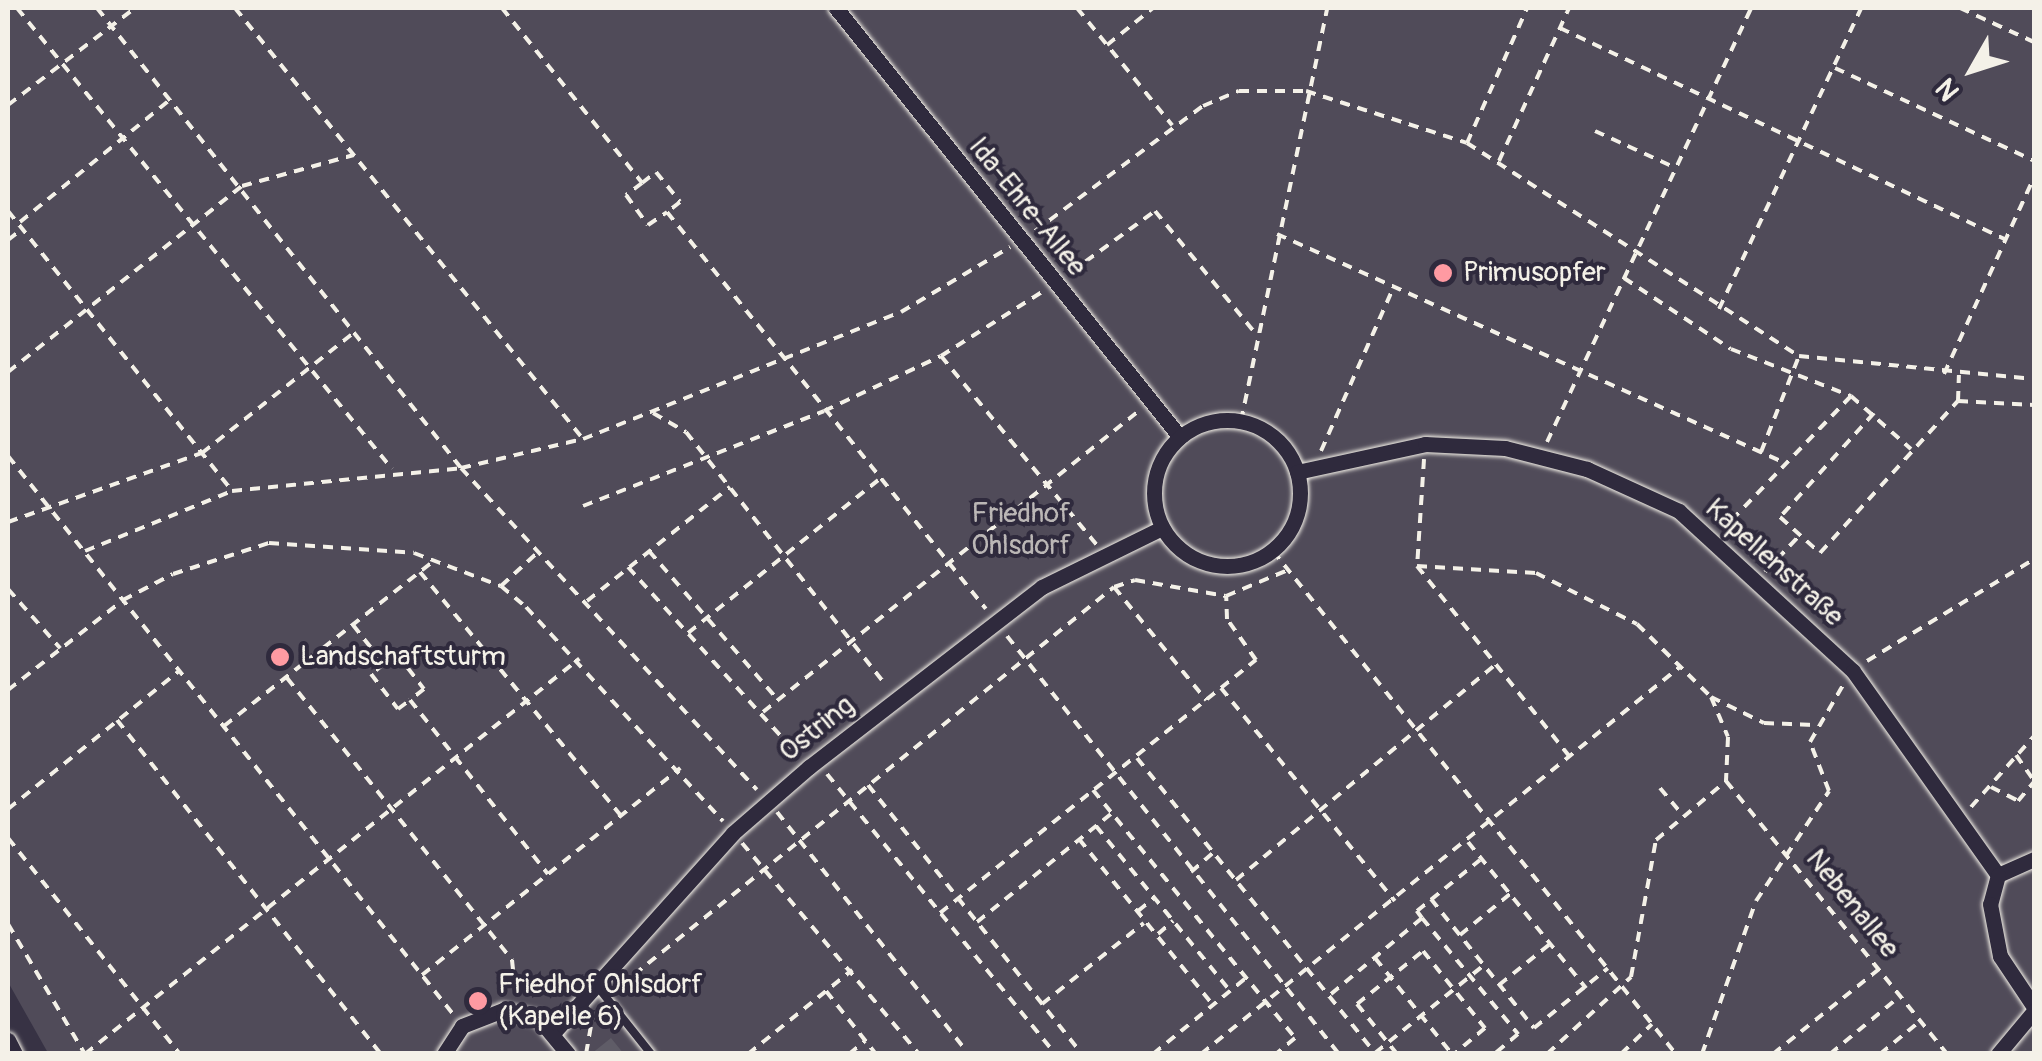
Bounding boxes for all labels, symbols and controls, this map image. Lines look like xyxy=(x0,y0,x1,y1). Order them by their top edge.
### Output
north arrow xyxy=(1922,20,2022,120)
text: N xyxy=(1929,71,1968,108)
street label: Ida-Ehre-Allee xyxy=(961,131,1093,283)
place label: Primusopfer xyxy=(1463,256,1606,290)
marker: Primusopfer xyxy=(1432,262,1454,284)
street label: Kapellenstraße xyxy=(1698,492,1850,634)
park label: Friedhof Ohlsdorf xyxy=(971,497,1071,563)
place label: Landschaftsturm xyxy=(300,640,506,674)
marker: Landschaftsturm xyxy=(269,646,291,668)
street label: Ostring xyxy=(773,689,861,769)
street label: Nebenallee xyxy=(1798,843,1906,965)
place label: Friedhof Ohlsdorf (Kapelle 6) xyxy=(498,968,703,1034)
marker: Friedhof Ohlsdorf (Kapelle 6) xyxy=(467,990,489,1012)

